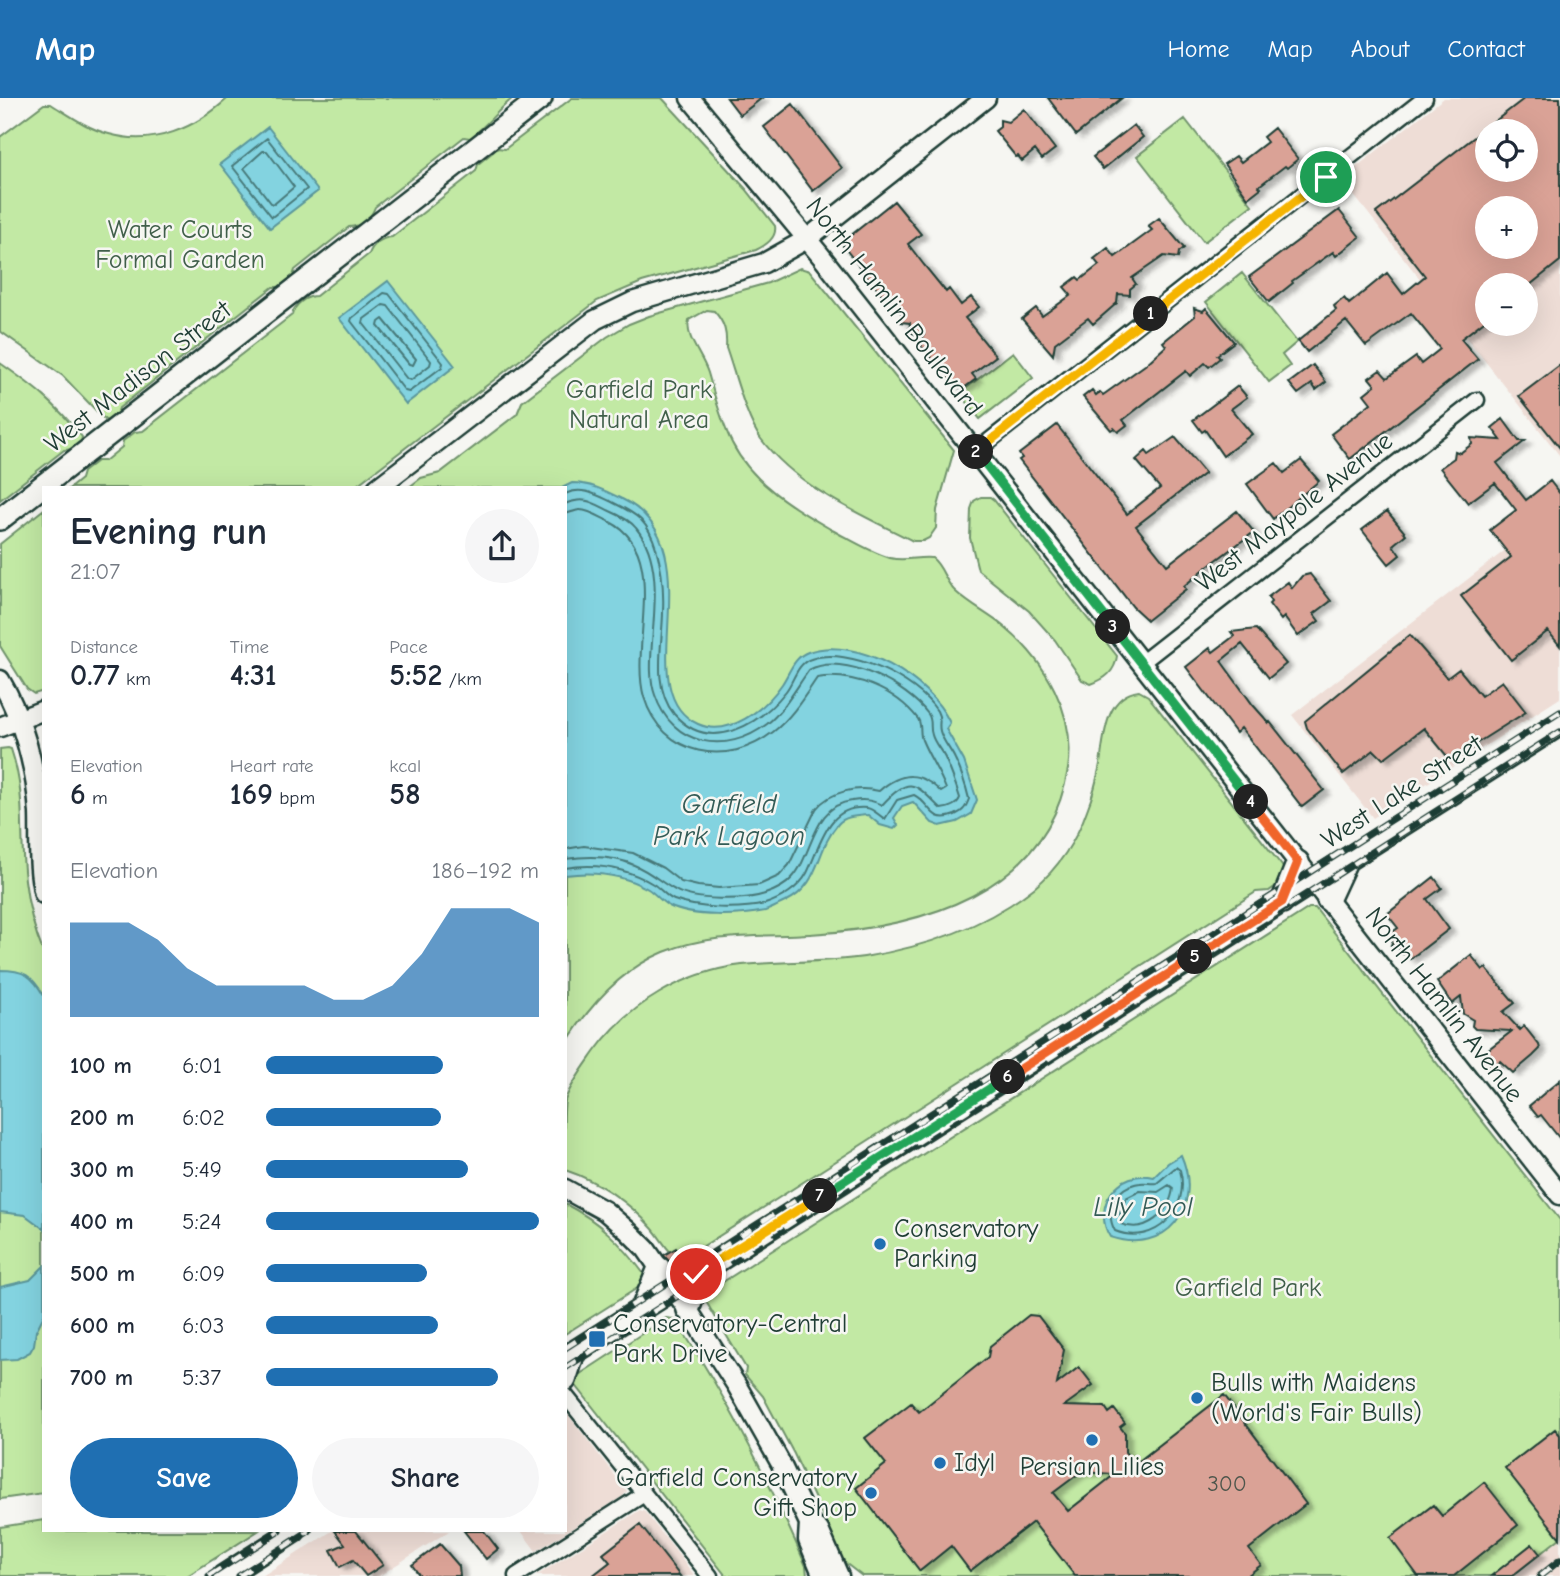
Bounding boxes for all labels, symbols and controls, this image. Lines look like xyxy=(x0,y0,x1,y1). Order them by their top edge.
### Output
text: Map xyxy=(35,30,96,68)
text: Home xyxy=(1168,35,1229,63)
text: Map xyxy=(1267,35,1313,63)
text: About xyxy=(1351,35,1409,63)
text: Contact xyxy=(1447,35,1525,63)
map controls xyxy=(1475,119,1538,336)
button: locate xyxy=(1475,119,1538,182)
pin xyxy=(1296,147,1356,207)
icon: arrive xyxy=(1307,158,1345,196)
street label: North Hamlin Boulevard xyxy=(799,192,989,422)
button: + xyxy=(1475,196,1538,259)
park label: Water Courts Formal Garden xyxy=(95,215,265,275)
button: − xyxy=(1475,273,1538,336)
street label: West Madison Street xyxy=(39,294,238,459)
pin: 1 xyxy=(1134,296,1168,332)
text: 1 xyxy=(1147,302,1154,324)
park label: Garfield Park Natural Area xyxy=(566,375,713,435)
street label: West Maypole Avenue xyxy=(1190,426,1398,598)
pin: 2 xyxy=(958,434,993,470)
text: 2 xyxy=(971,440,980,462)
button: share xyxy=(465,509,539,583)
text: Evening run xyxy=(70,510,267,554)
text: 21:07 xyxy=(70,558,120,585)
pin: 3 xyxy=(1096,610,1130,644)
text: 3 xyxy=(1108,615,1117,637)
text: Distance xyxy=(70,636,138,658)
text: Time xyxy=(230,636,269,658)
text: Pace xyxy=(389,636,428,658)
text: 0.77 xyxy=(70,658,120,693)
text: 4:31 xyxy=(230,658,277,693)
text: 5:52 xyxy=(389,658,442,693)
text: km xyxy=(120,668,151,690)
text: /km xyxy=(442,668,482,690)
street label: West Lake Street xyxy=(1316,728,1489,855)
text: Elevation xyxy=(70,755,143,777)
text: Heart rate xyxy=(230,755,313,777)
text: kcal xyxy=(389,755,421,777)
text: 6 xyxy=(70,777,86,812)
text: 169 xyxy=(230,777,273,812)
text: 58 xyxy=(389,777,421,812)
pin: 4 xyxy=(1234,784,1268,820)
text: m xyxy=(86,787,108,809)
text: bpm xyxy=(273,787,315,809)
water label: Garfield Park Lagoon xyxy=(653,788,805,852)
text: 4 xyxy=(1246,790,1255,812)
text: Elevation xyxy=(70,857,158,884)
text: 186–192 m xyxy=(432,857,539,884)
street label: North Hamlin Avenue xyxy=(1359,902,1529,1108)
pin: 5 xyxy=(1178,940,1212,974)
text: 5 xyxy=(1189,945,1200,967)
text: 100 m xyxy=(70,1052,132,1079)
text: 6:01 xyxy=(182,1052,222,1079)
pin: 6 xyxy=(990,1060,1026,1094)
text: 6 xyxy=(1003,1065,1012,1087)
text: 200 m xyxy=(70,1104,134,1131)
text: 6:02 xyxy=(182,1104,225,1131)
text: 300 m xyxy=(70,1156,134,1183)
text: 5:49 xyxy=(182,1156,222,1183)
pin: 7 xyxy=(802,1178,838,1214)
text: 7 xyxy=(815,1184,824,1206)
water label: Lily Pool xyxy=(1093,1191,1194,1223)
text: 400 m xyxy=(70,1208,134,1235)
text: 5:24 xyxy=(182,1208,222,1235)
place label: Conservatory Parking xyxy=(894,1214,1039,1274)
marker: Conservatory Parking xyxy=(872,1236,888,1252)
pin xyxy=(666,1244,726,1304)
icon: check xyxy=(677,1255,715,1293)
text: 500 m xyxy=(70,1260,135,1287)
text: 6:09 xyxy=(182,1260,225,1287)
park label: Garfield Park xyxy=(1175,1273,1322,1303)
place label: Conservatory-Central Park Drive xyxy=(613,1309,848,1369)
text: 600 m xyxy=(70,1312,135,1339)
text: 6:03 xyxy=(182,1312,224,1339)
marker: Conservatory-Central Park Drive xyxy=(587,1329,607,1349)
text: 700 m xyxy=(70,1364,133,1391)
text: 5:37 xyxy=(182,1364,221,1391)
place label: Bulls with Maidens (World's Fair Bulls) xyxy=(1211,1368,1422,1428)
marker: Bulls with Maidens (World's Fair Bulls) xyxy=(1189,1390,1205,1406)
marker: Persian Lilies xyxy=(1084,1432,1100,1448)
button: Save xyxy=(70,1438,298,1518)
button: Share xyxy=(312,1438,539,1518)
place label: Idyl xyxy=(954,1448,995,1478)
place label: Persian Lilies xyxy=(1020,1452,1164,1482)
marker: Idyl xyxy=(932,1455,948,1471)
place label: Garfield Conservatory Gift Shop xyxy=(616,1463,857,1523)
house number: 300 xyxy=(1207,1470,1247,1497)
marker: Garfield Conservatory Gift Shop xyxy=(863,1485,879,1501)

